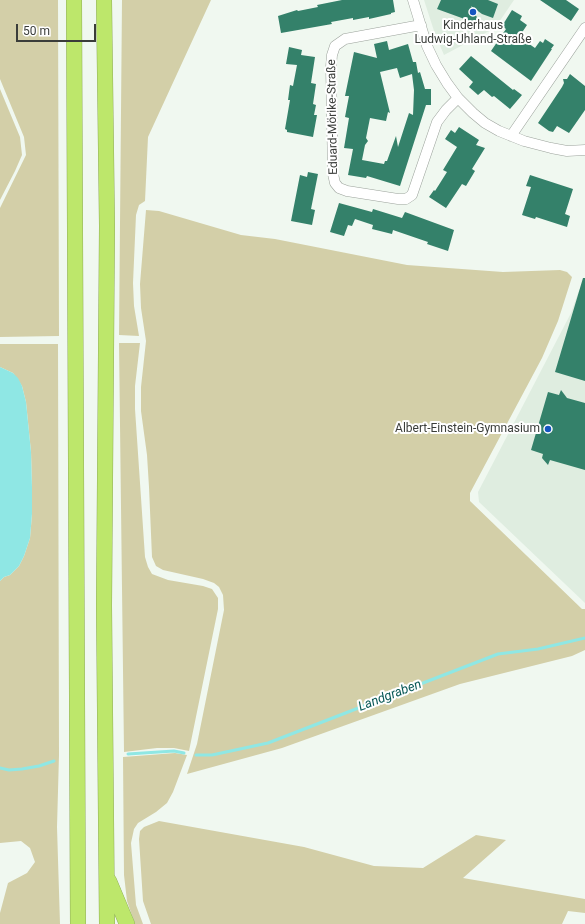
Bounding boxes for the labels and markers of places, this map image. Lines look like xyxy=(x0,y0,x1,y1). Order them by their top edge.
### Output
marker: Kinderhaus Ludwig-Uhland-Straße xyxy=(468,7,478,17)
place label: Kinderhaus Ludwig-Uhland-Straße xyxy=(414,19,532,47)
place label: Albert-Einstein-Gymnasium xyxy=(395,422,540,436)
marker: Albert-Einstein-Gymnasium xyxy=(543,424,553,434)

